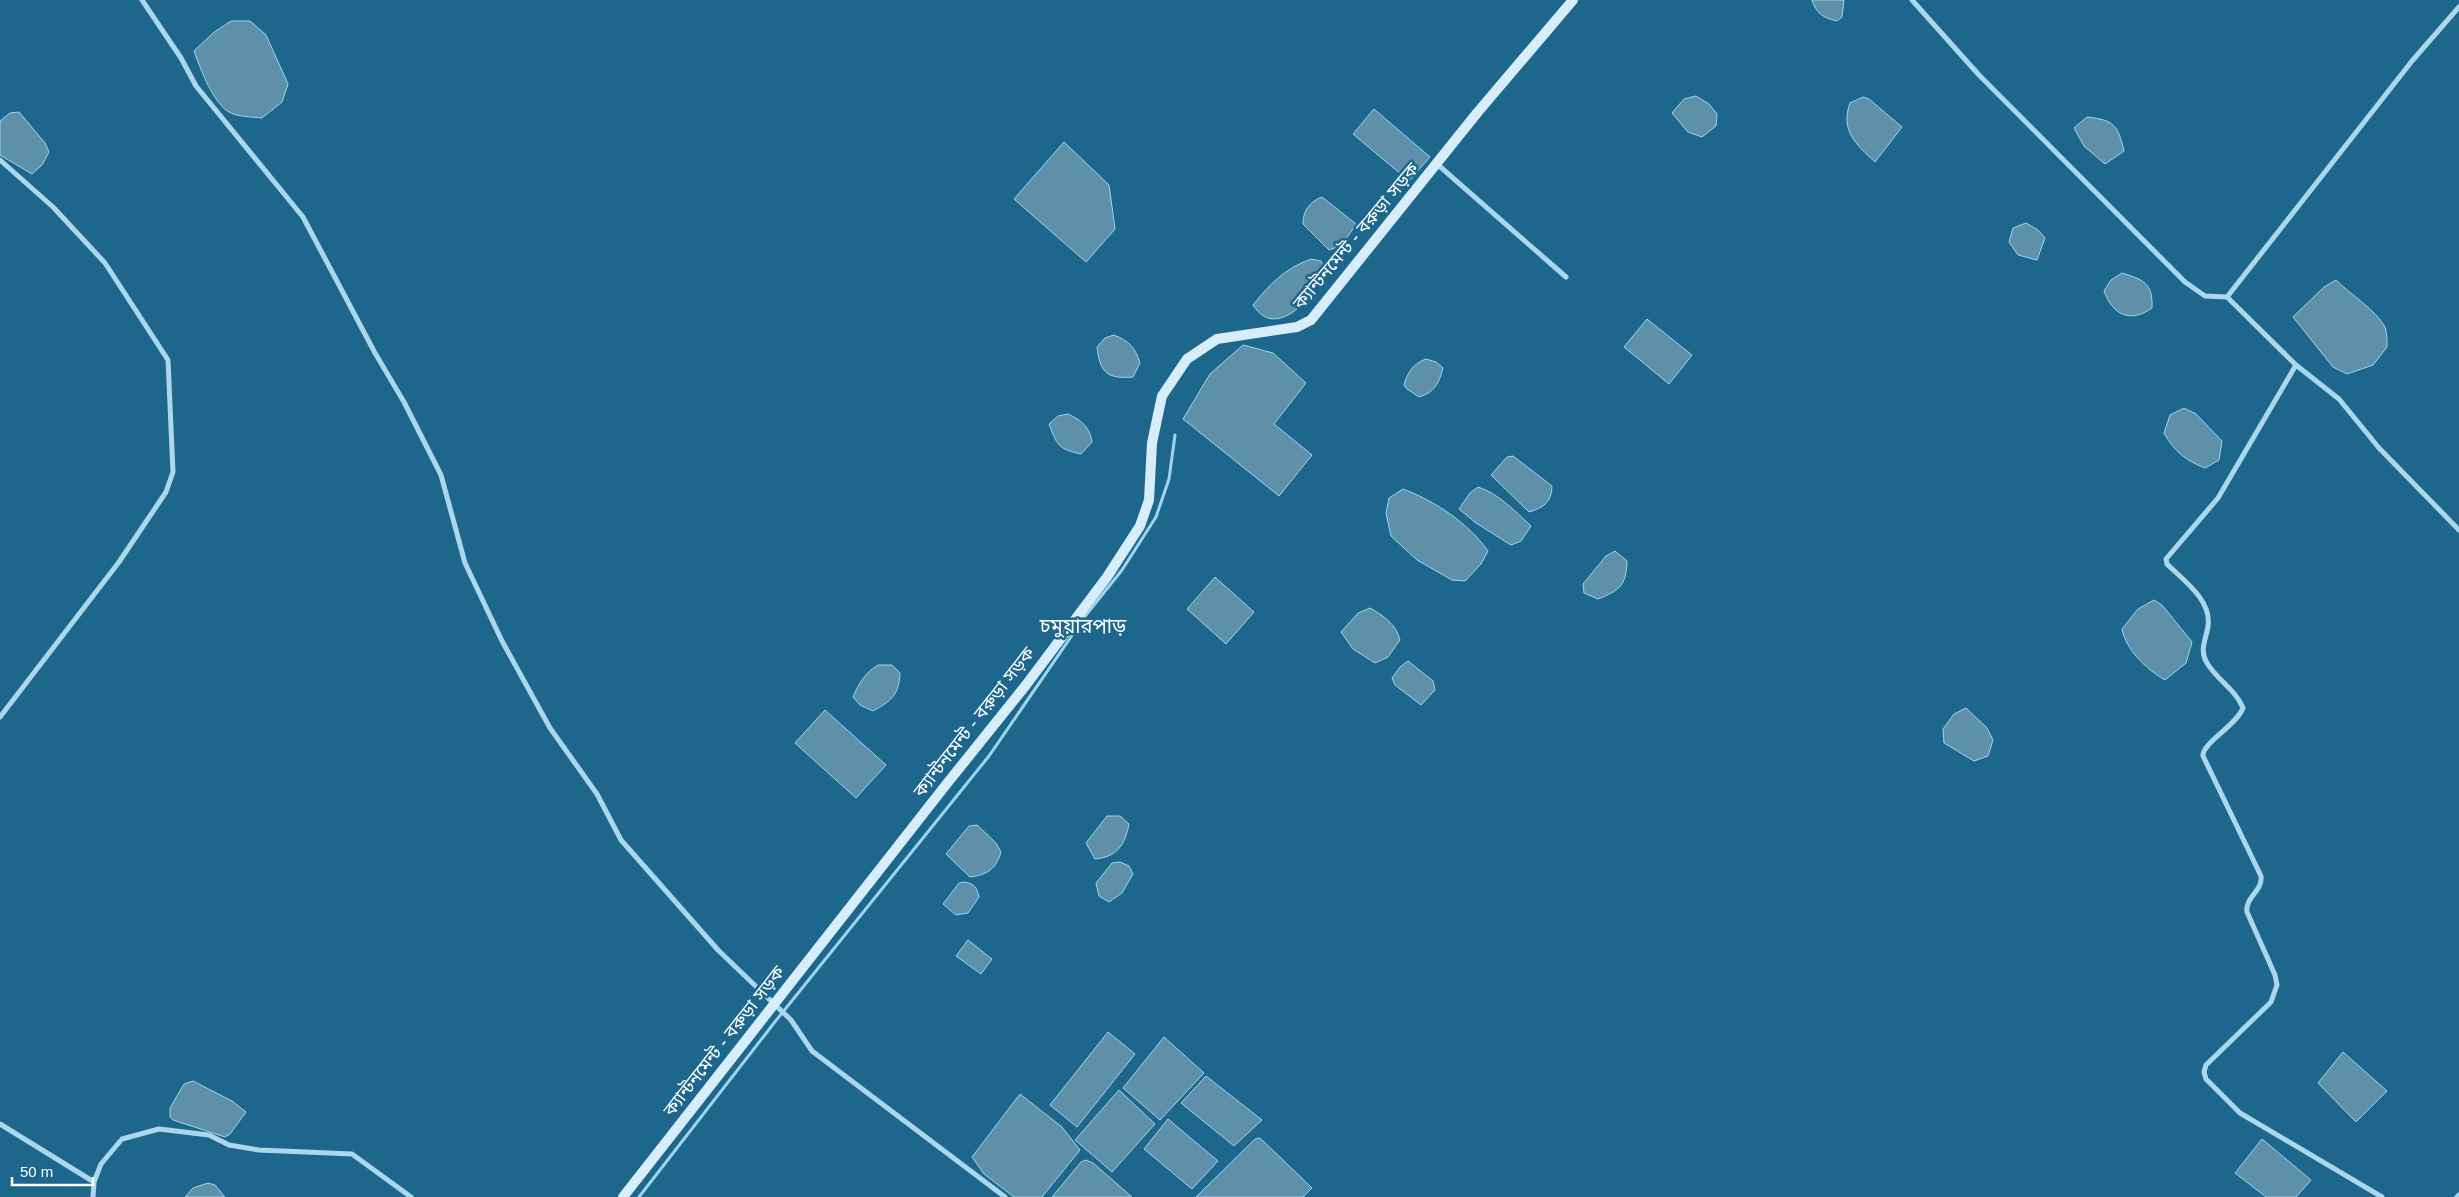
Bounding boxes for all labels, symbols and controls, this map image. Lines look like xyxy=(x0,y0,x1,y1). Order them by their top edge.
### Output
street label: ক্যান্টনমেন্ট - বরুড়া সড়ক xyxy=(1288,159,1423,314)
district label: চমুয়ারপাড় xyxy=(1039,615,1127,638)
street label: ক্যান্টনমেন্ট - বরুড়া সড়ক xyxy=(909,643,1039,802)
street label: ক্যান্টনমেন্ট - বরুড়া সড়ক xyxy=(659,962,789,1121)
scale bar xyxy=(12,1154,94,1186)
text: 50 m xyxy=(20,1163,53,1180)

